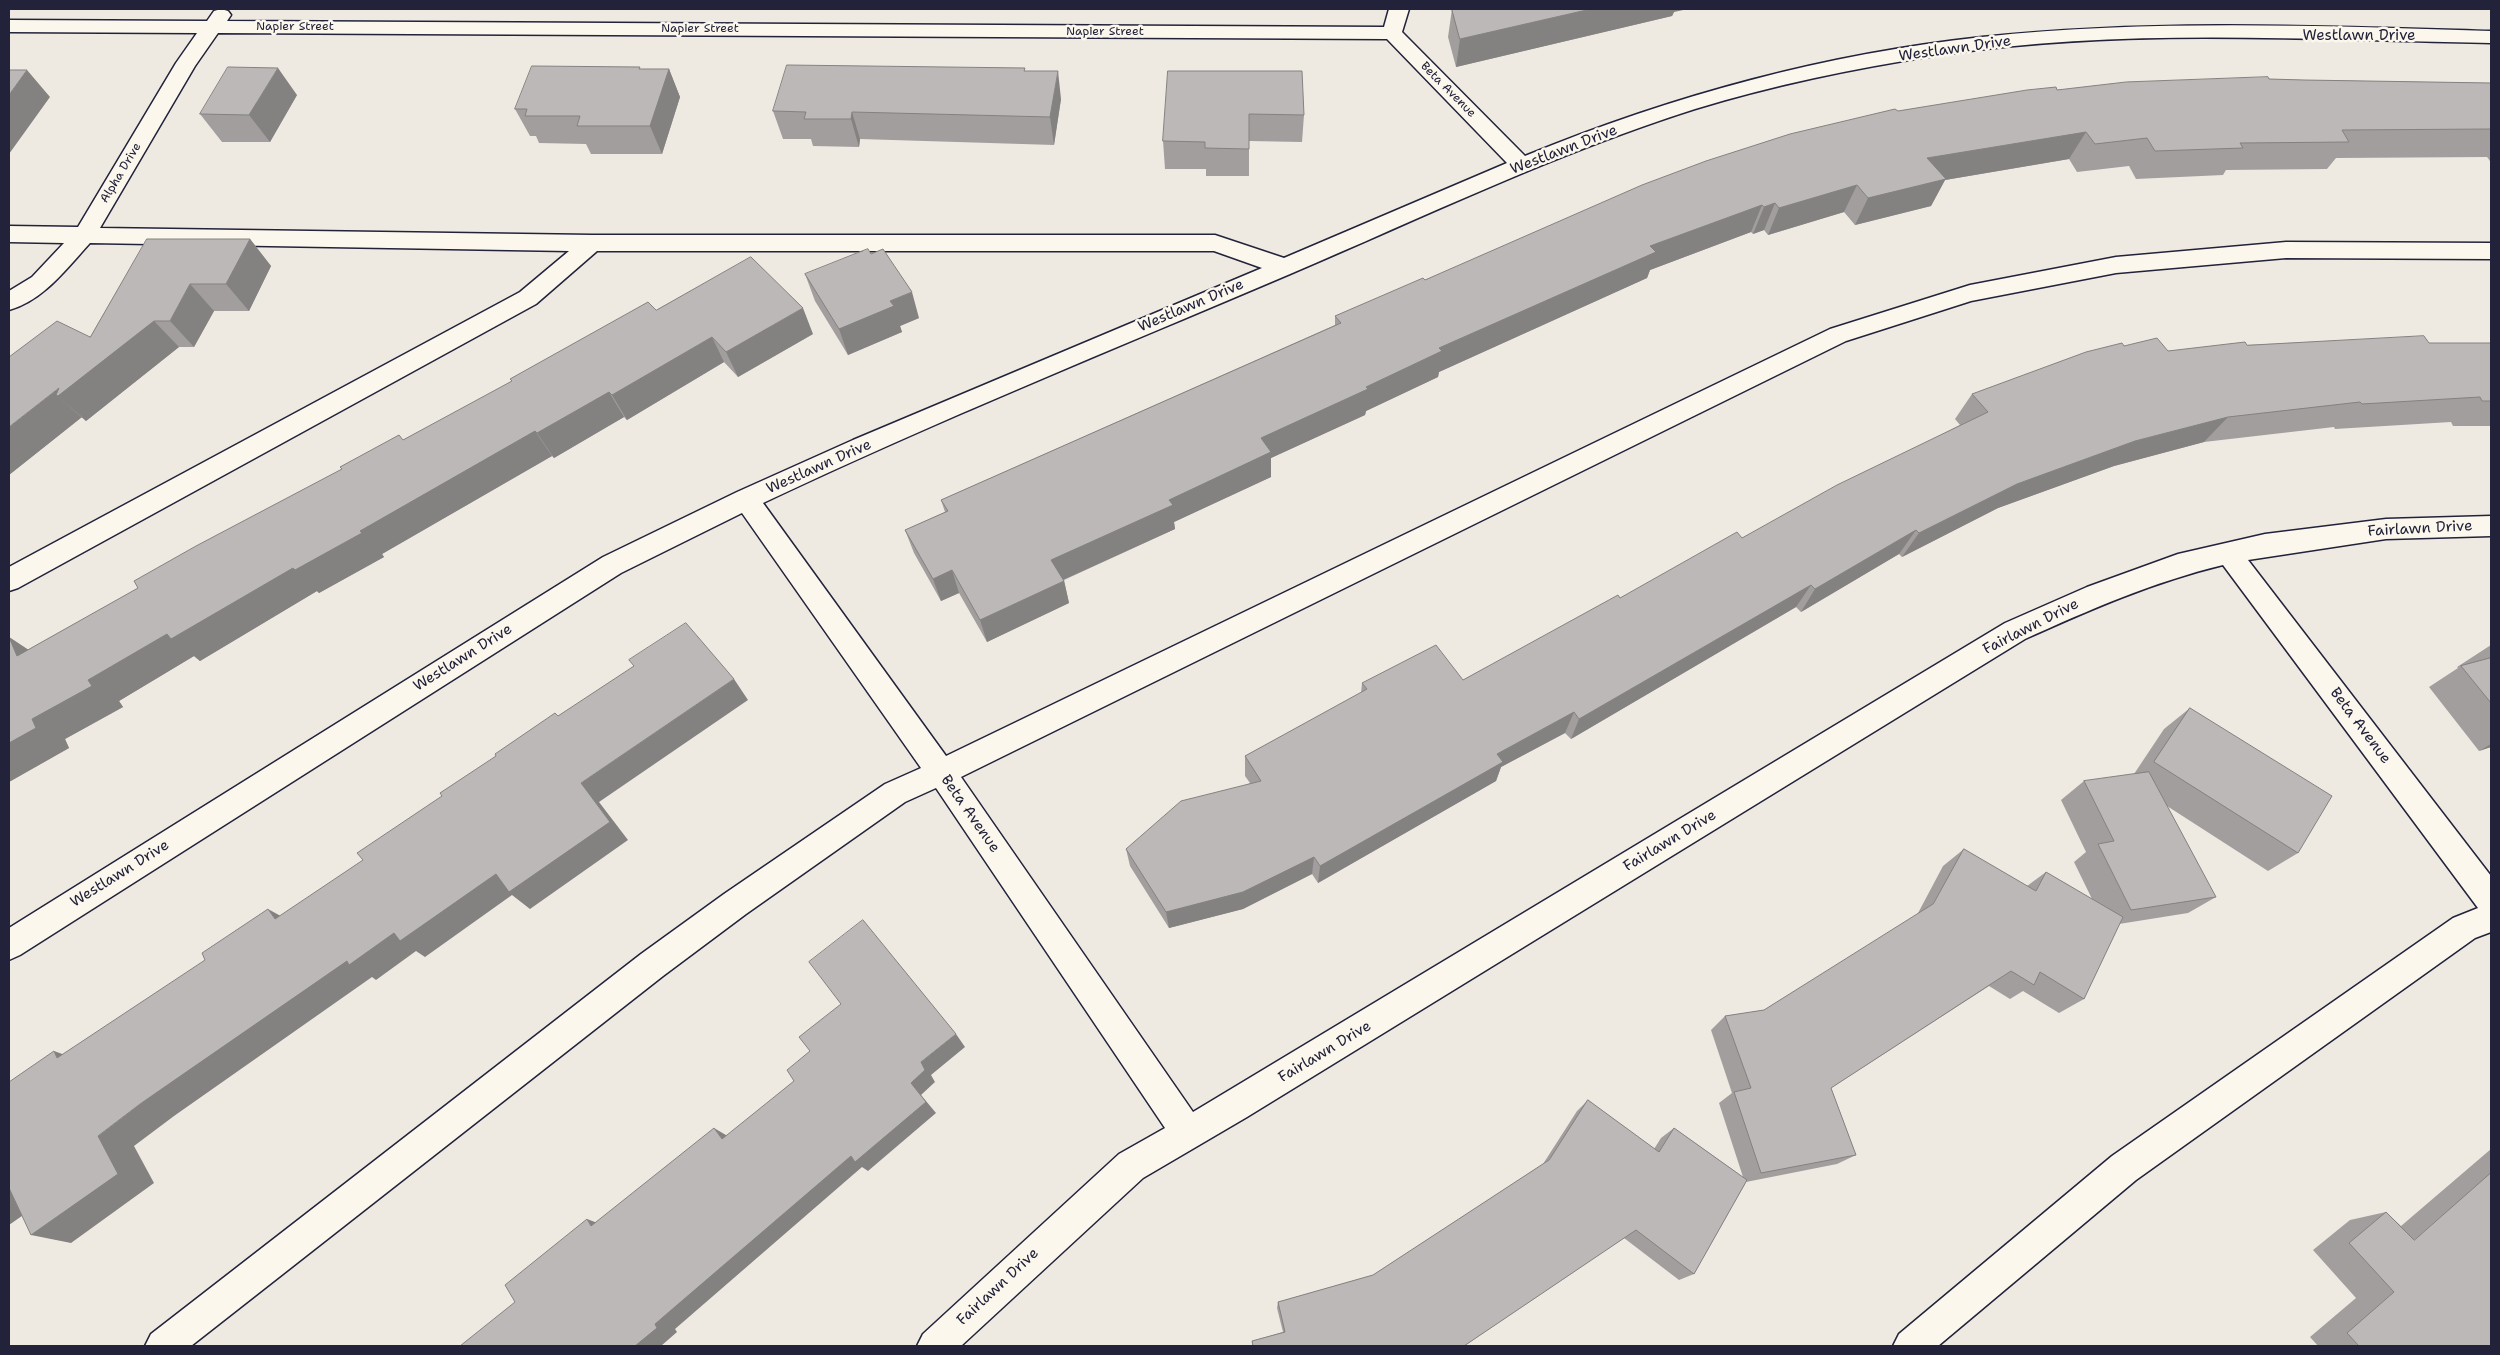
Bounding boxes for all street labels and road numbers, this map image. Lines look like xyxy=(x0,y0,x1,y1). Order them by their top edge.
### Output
street label: Napier Street xyxy=(256,20,334,34)
street label: Napier Street xyxy=(661,22,739,36)
street label: Napier Street xyxy=(1066,25,1144,39)
street label: Westlawn Drive xyxy=(2302,27,2416,45)
street label: Westlawn Drive xyxy=(1898,32,2012,66)
street label: Beta Avenue xyxy=(1417,59,1479,121)
street label: Westlawn Drive xyxy=(1508,121,1620,179)
street label: Alpha Drive xyxy=(97,140,145,206)
street label: Westlawn Drive xyxy=(1135,276,1247,336)
street label: Westlawn Drive xyxy=(764,436,874,498)
street label: Fairlawn Drive xyxy=(2367,517,2473,541)
street label: Fairlawn Drive xyxy=(1980,595,2082,659)
street label: Westlawn Drive xyxy=(410,620,516,696)
street label: Beta Avenue xyxy=(2326,684,2394,768)
street label: Beta Avenue xyxy=(937,772,1003,856)
street label: Fairlawn Drive xyxy=(1620,806,1720,876)
street label: Westlawn Drive xyxy=(67,836,173,912)
street label: Fairlawn Drive xyxy=(1275,1017,1375,1087)
street label: Fairlawn Drive xyxy=(953,1245,1043,1329)

